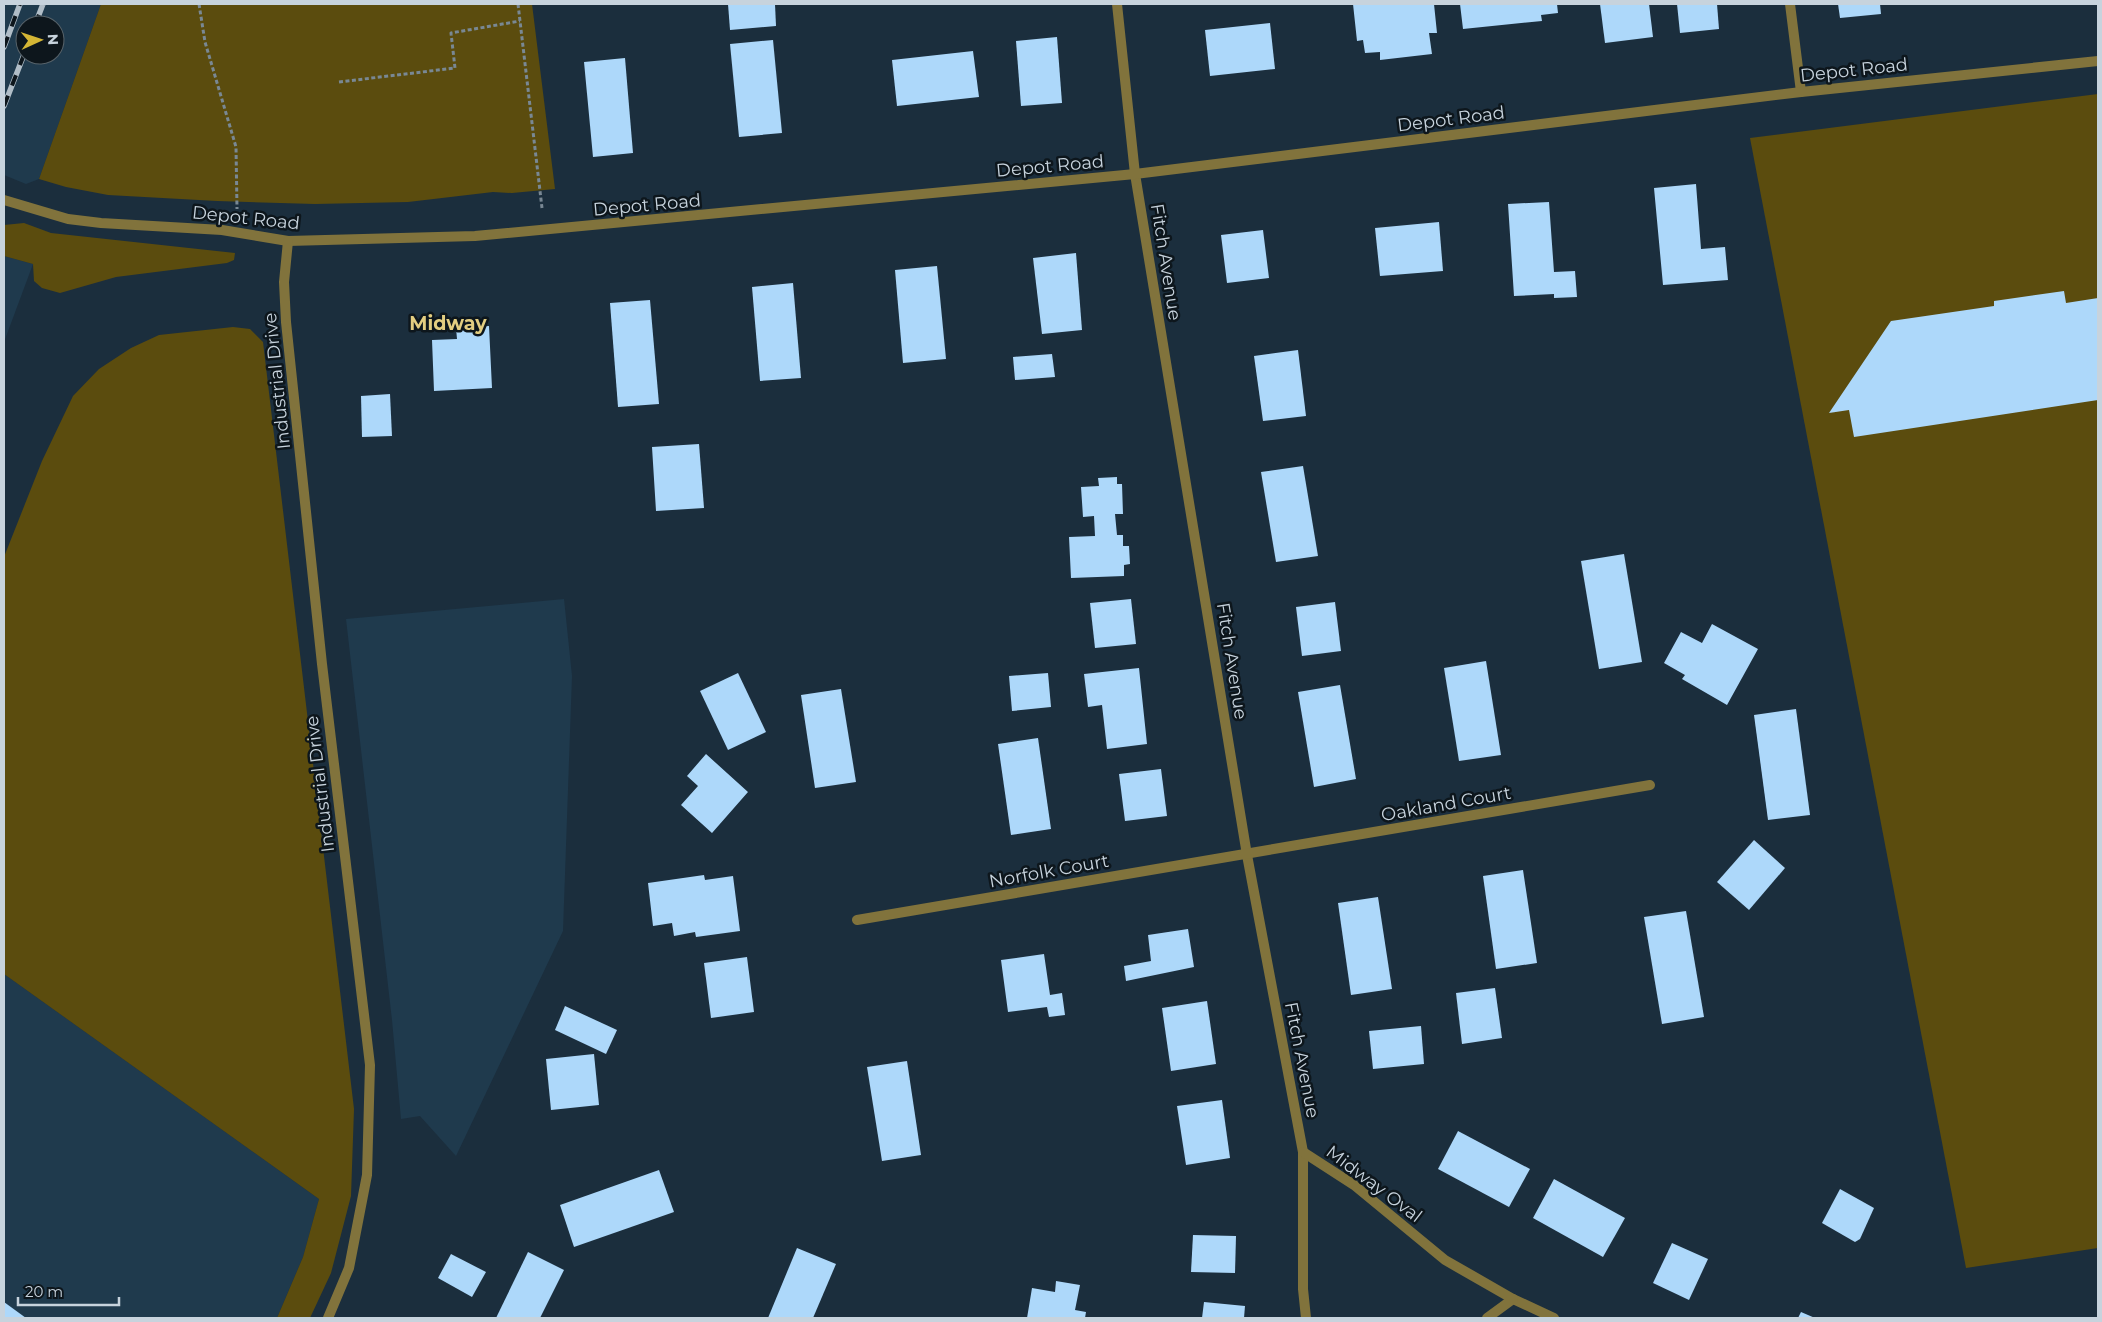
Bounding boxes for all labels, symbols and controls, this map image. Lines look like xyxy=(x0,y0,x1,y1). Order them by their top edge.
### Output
north arrow xyxy=(15,15,65,65)
text: N xyxy=(44,33,62,45)
street label: Depot Road xyxy=(1799,53,1909,87)
street label: Depot Road xyxy=(1396,101,1506,137)
street label: Depot Road xyxy=(995,150,1105,182)
street label: Depot Road xyxy=(592,189,702,221)
street label: Depot Road xyxy=(191,201,301,235)
street label: Fitch Avenue xyxy=(1146,202,1186,322)
street label: Industrial Drive xyxy=(259,311,295,450)
district label: Midway xyxy=(409,312,487,335)
street label: Fitch Avenue xyxy=(1212,601,1252,721)
street label: Industrial Drive xyxy=(301,714,339,853)
street label: Oakland Court xyxy=(1379,782,1513,826)
street label: Norfolk Court xyxy=(987,850,1111,892)
street label: Fitch Avenue xyxy=(1280,1000,1324,1120)
street label: Midway Oval xyxy=(1322,1141,1426,1227)
scale bar xyxy=(18,1274,119,1306)
text: 20 m xyxy=(25,1282,63,1301)

